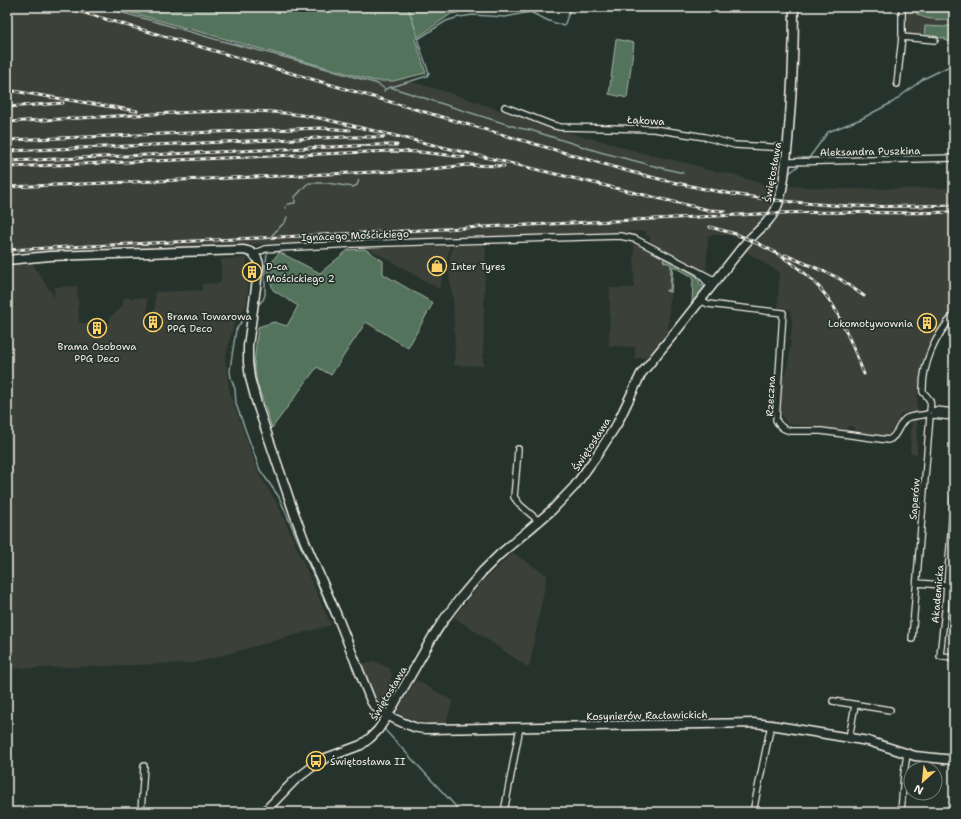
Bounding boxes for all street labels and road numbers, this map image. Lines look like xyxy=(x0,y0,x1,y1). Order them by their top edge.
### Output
street label: Łąkowa xyxy=(626,113,666,128)
street label: Świętosława xyxy=(761,140,784,203)
street label: Aleksandra Puszkina xyxy=(820,144,921,159)
street label: Ignacego Mościckiego xyxy=(301,227,409,244)
street label: Rzeczna xyxy=(763,374,778,417)
street label: Świętosława xyxy=(569,415,614,473)
street label: Saperów xyxy=(906,477,923,520)
street label: Akademicka xyxy=(928,564,947,624)
street label: Świętosława xyxy=(367,663,410,723)
street label: Kosynierów Racławickich xyxy=(586,708,708,723)

